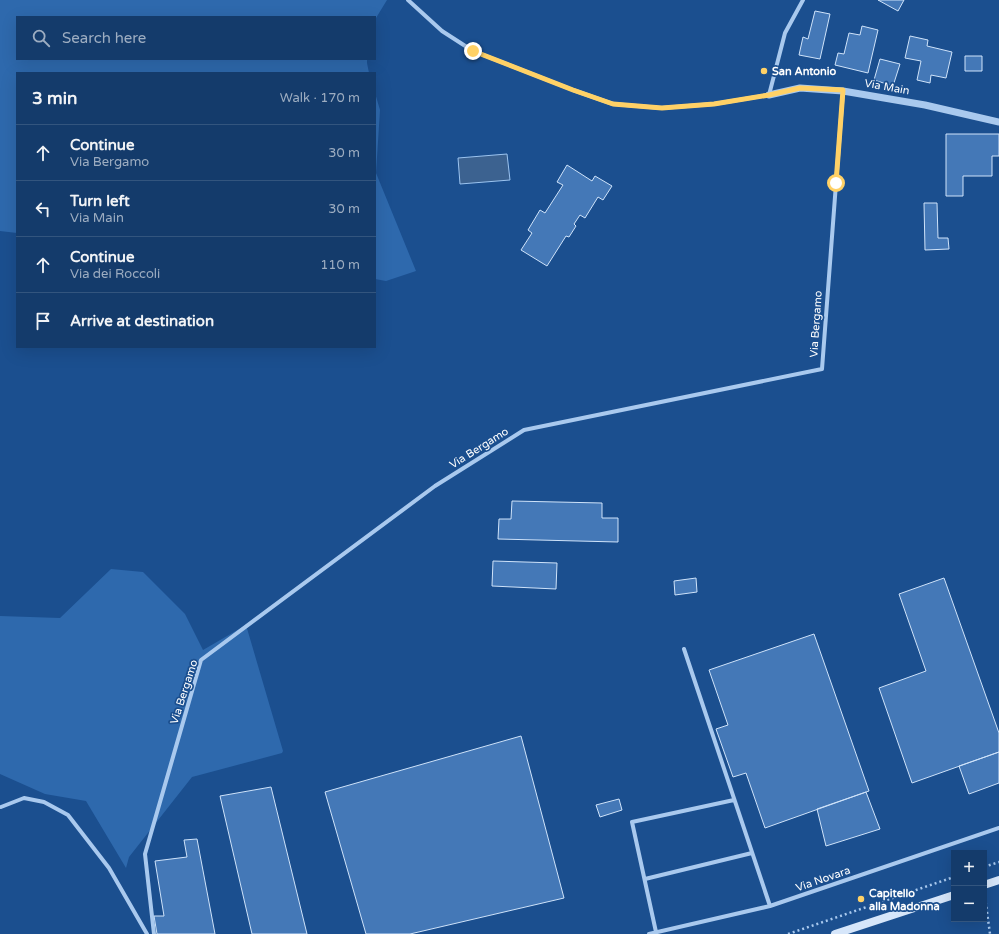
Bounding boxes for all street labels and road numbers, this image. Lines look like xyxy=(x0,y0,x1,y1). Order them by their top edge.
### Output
street label: Via Main xyxy=(863,77,911,97)
street label: Via Bergamo xyxy=(807,290,825,358)
street label: Via Bergamo xyxy=(447,425,511,471)
street label: Via Bergamo xyxy=(167,658,201,726)
street label: Via Novara xyxy=(794,864,852,894)

